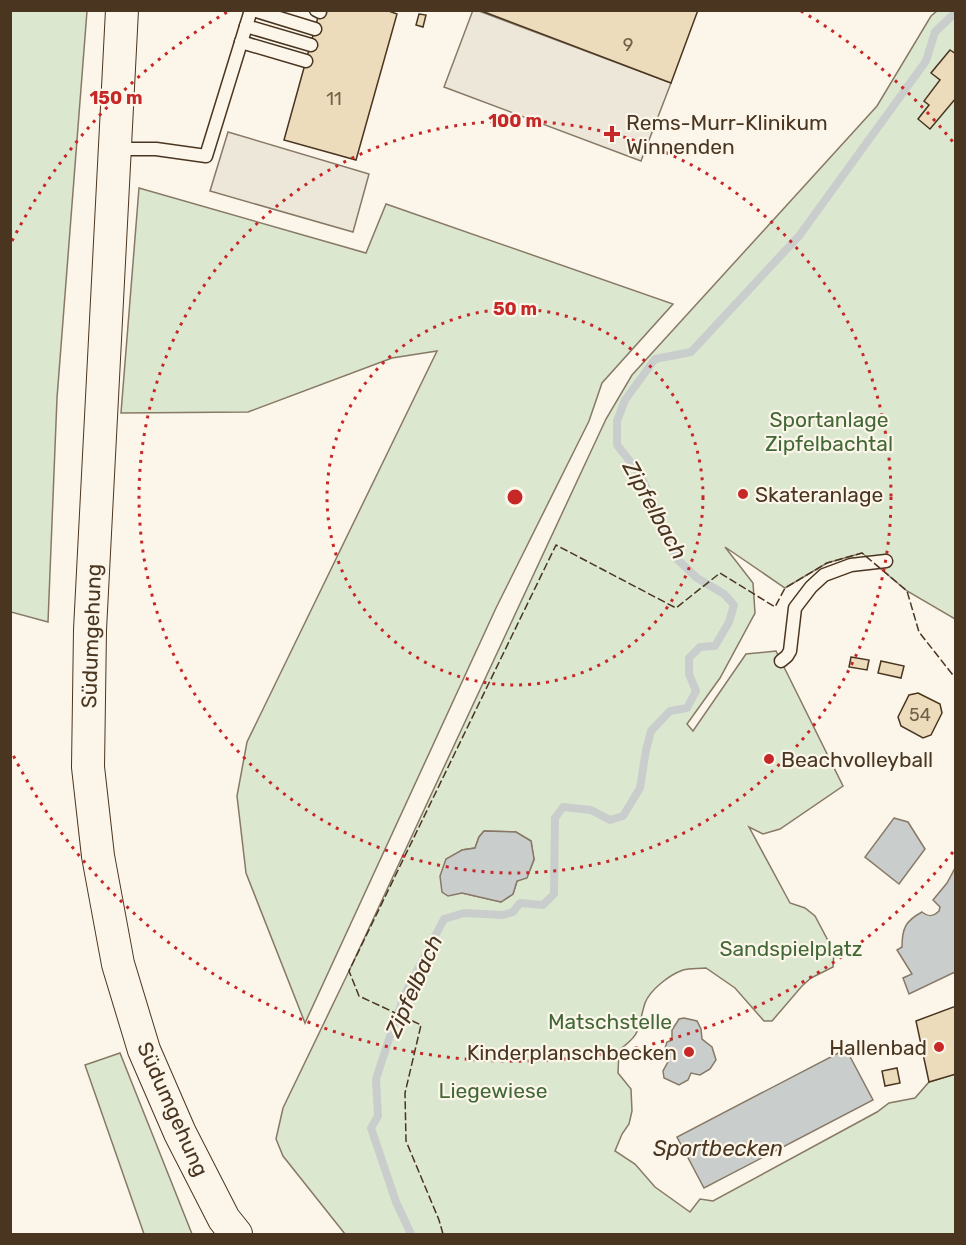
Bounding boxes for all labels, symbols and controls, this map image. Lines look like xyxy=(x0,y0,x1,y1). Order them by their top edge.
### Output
house number: 9 xyxy=(623,34,633,56)
text: 150 m xyxy=(89,87,143,109)
house number: 11 xyxy=(326,88,342,110)
text: 100 m xyxy=(488,110,542,132)
place label: Rems-Murr-Klinikum Winnenden xyxy=(626,110,828,159)
marker: Rems-Murr-Klinikum Winnenden xyxy=(603,125,621,143)
text: 50 m xyxy=(493,298,537,320)
park label: Sportanlage Zipfelbachtal xyxy=(765,407,893,456)
water label: Zipfelbach xyxy=(616,455,693,564)
place label: Skateranlage xyxy=(755,482,883,507)
centre of rings xyxy=(505,487,525,507)
marker: Skateranlage xyxy=(736,487,750,501)
street label: Südumgehung xyxy=(76,563,106,709)
house number: 54 xyxy=(909,704,931,726)
place label: Beachvolleyball xyxy=(781,747,933,772)
marker: Beachvolleyball xyxy=(762,752,776,766)
water label: Zipfelbach xyxy=(379,931,448,1042)
park label: Sandspielplatz xyxy=(719,936,863,961)
park label: Matschstelle xyxy=(548,1009,672,1034)
place label: Hallenbad xyxy=(829,1035,927,1060)
street label: Südumgehung xyxy=(132,1038,214,1180)
place label: Kinderplanschbecken xyxy=(467,1040,677,1065)
marker: Hallenbad xyxy=(932,1040,946,1054)
marker: Kinderplanschbecken xyxy=(682,1045,696,1059)
park label: Liegewiese xyxy=(439,1078,547,1103)
water label: Sportbecken xyxy=(653,1135,783,1162)

